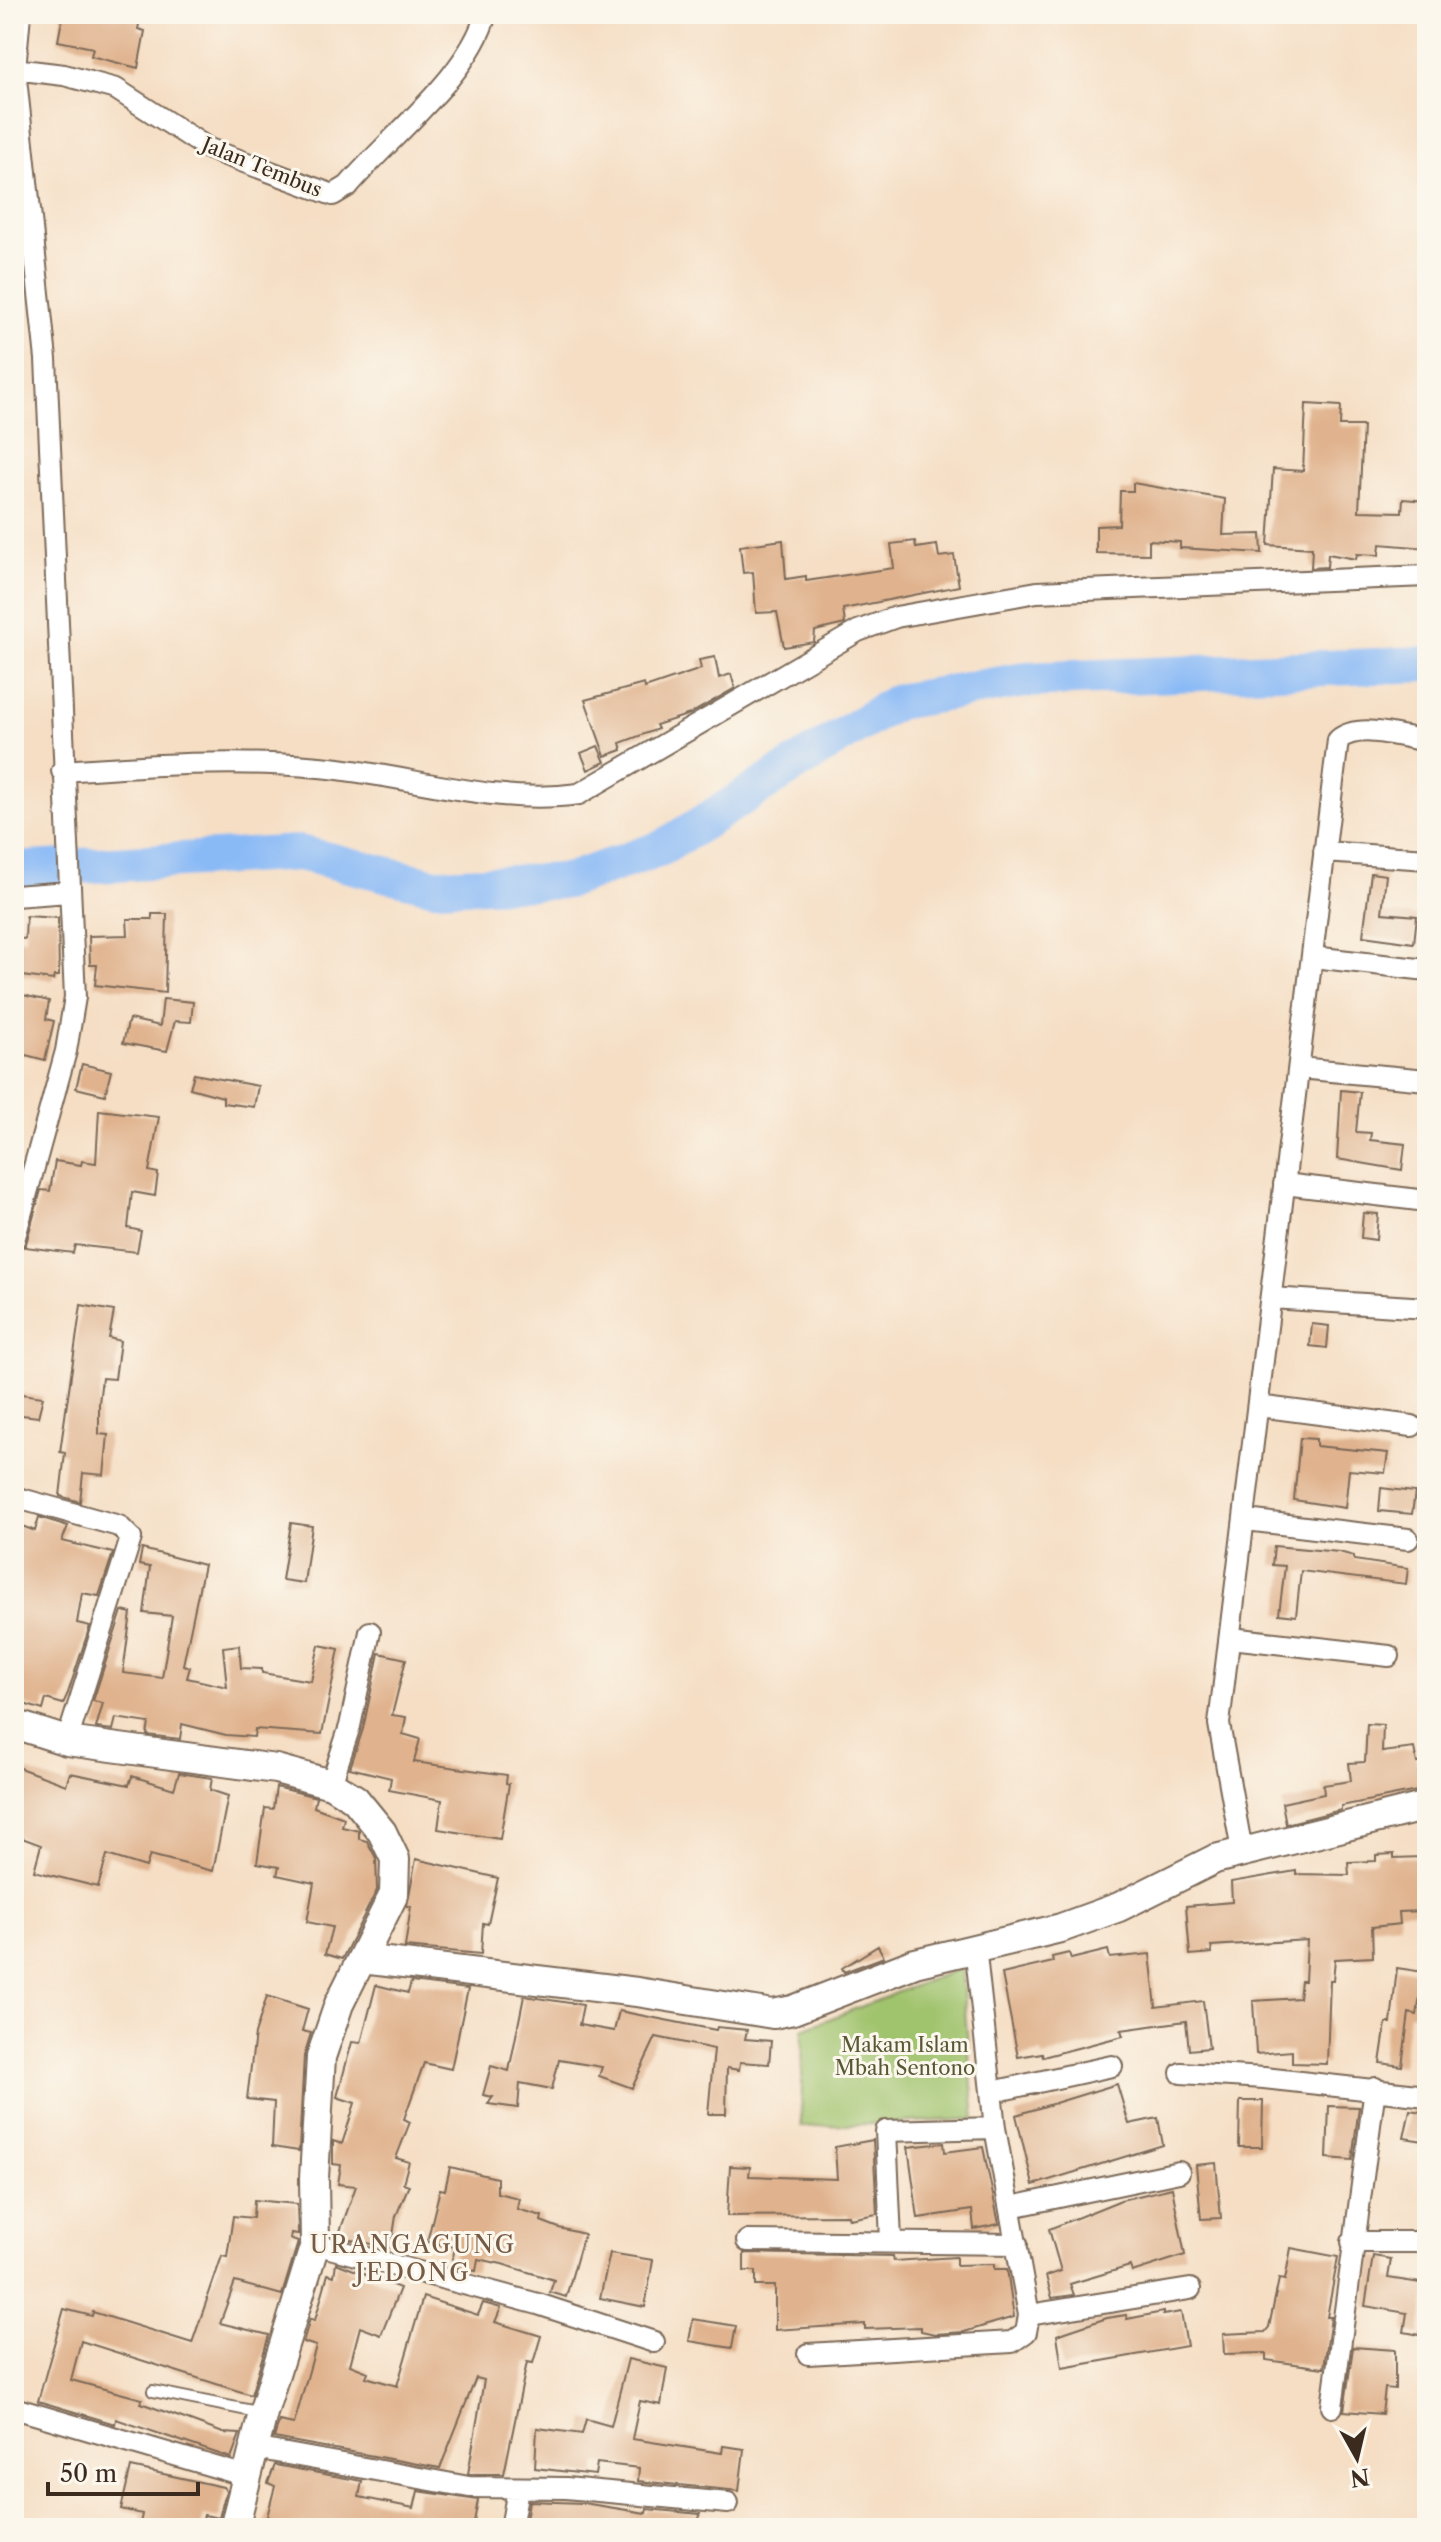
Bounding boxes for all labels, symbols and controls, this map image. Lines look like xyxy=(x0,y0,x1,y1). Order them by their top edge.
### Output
street label: Jalan Tembus xyxy=(196,131,325,202)
park label: Makam Islam Mbah Sentono xyxy=(835,2033,975,2080)
district label: URANGAGUNG JEDONG xyxy=(310,2230,516,2287)
north arrow xyxy=(1317,2418,1397,2498)
scale bar xyxy=(48,2446,198,2496)
text: 50 m xyxy=(60,2459,117,2488)
text: N xyxy=(1348,2463,1371,2492)

